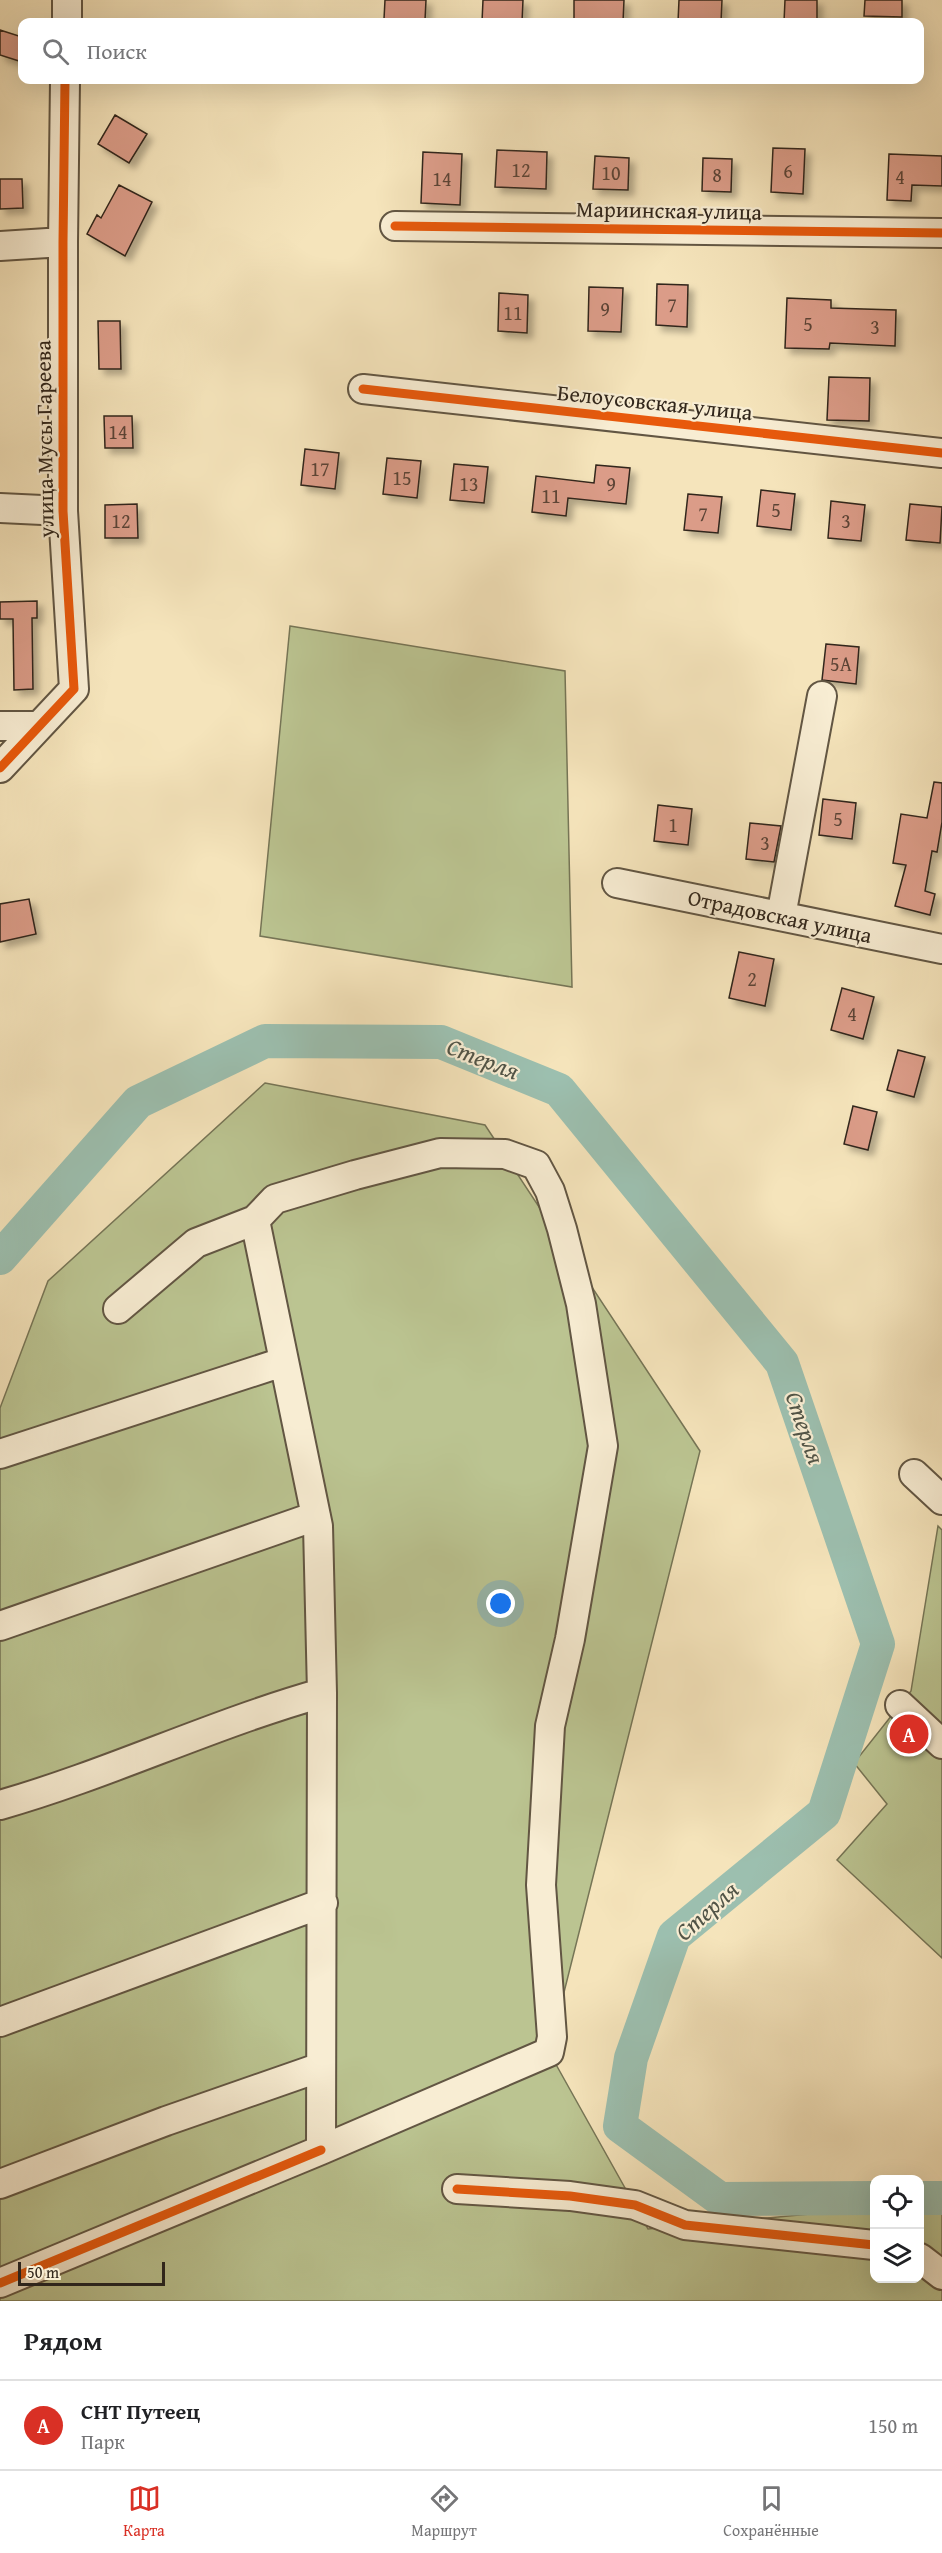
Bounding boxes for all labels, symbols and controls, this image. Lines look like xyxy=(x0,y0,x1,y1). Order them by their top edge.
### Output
search box xyxy=(18,18,924,84)
icon: search xyxy=(39,35,72,68)
text: Поиск xyxy=(87,35,147,67)
house number: 12 xyxy=(511,155,531,184)
house number: 6 xyxy=(783,156,793,185)
house number: 10 xyxy=(601,158,621,187)
house number: 8 xyxy=(712,160,722,189)
house number: 4 xyxy=(895,162,905,191)
house number: 14 xyxy=(432,164,452,193)
street label: Мариинская улица xyxy=(576,192,763,228)
house number: 7 xyxy=(667,290,677,319)
house number: 9 xyxy=(600,294,610,323)
house number: 11 xyxy=(503,298,523,327)
house number: 5 xyxy=(803,309,813,338)
house number: 3 xyxy=(870,312,880,341)
street label: улица Мусы Гареева xyxy=(26,339,62,539)
street label: Белоусовская улица xyxy=(556,376,755,428)
house number: 14 xyxy=(108,417,128,446)
house number: 17 xyxy=(310,454,330,483)
house number: 15 xyxy=(392,463,412,492)
house number: 13 xyxy=(459,469,479,498)
house number: 9 xyxy=(606,469,616,498)
house number: 11 xyxy=(541,481,561,510)
house number: 5 xyxy=(771,495,781,524)
house number: 7 xyxy=(698,499,708,528)
house number: 12 xyxy=(111,506,131,535)
house number: 3 xyxy=(841,506,851,535)
house number: 5А xyxy=(830,649,852,678)
house number: 5 xyxy=(833,804,843,833)
house number: 1 xyxy=(668,810,678,839)
house number: 3 xyxy=(760,828,770,857)
street label: Отрадовская улица xyxy=(685,881,875,951)
house number: 2 xyxy=(747,964,757,993)
house number: 4 xyxy=(847,999,857,1028)
water label: Стерля xyxy=(442,1029,525,1088)
water label: Стерля xyxy=(777,1387,834,1469)
your location xyxy=(486,1589,515,1618)
pin: A xyxy=(890,1712,928,1756)
water label: Стерля xyxy=(667,1872,746,1949)
map controls xyxy=(870,2175,924,2283)
button: locate xyxy=(870,2175,924,2229)
button: layers xyxy=(870,2229,924,2283)
scale bar xyxy=(18,2259,165,2286)
text: 50 m xyxy=(27,2260,59,2284)
text: Рядом xyxy=(24,2321,102,2360)
text: СНТ Путеец xyxy=(81,2395,200,2427)
text: A xyxy=(37,2411,50,2440)
text: 150 m xyxy=(868,2411,918,2440)
text: Парк xyxy=(81,2427,125,2456)
tab: Карта xyxy=(123,2482,165,2542)
tab: Маршрут xyxy=(411,2482,477,2542)
tab: Сохранённые xyxy=(723,2482,819,2542)

